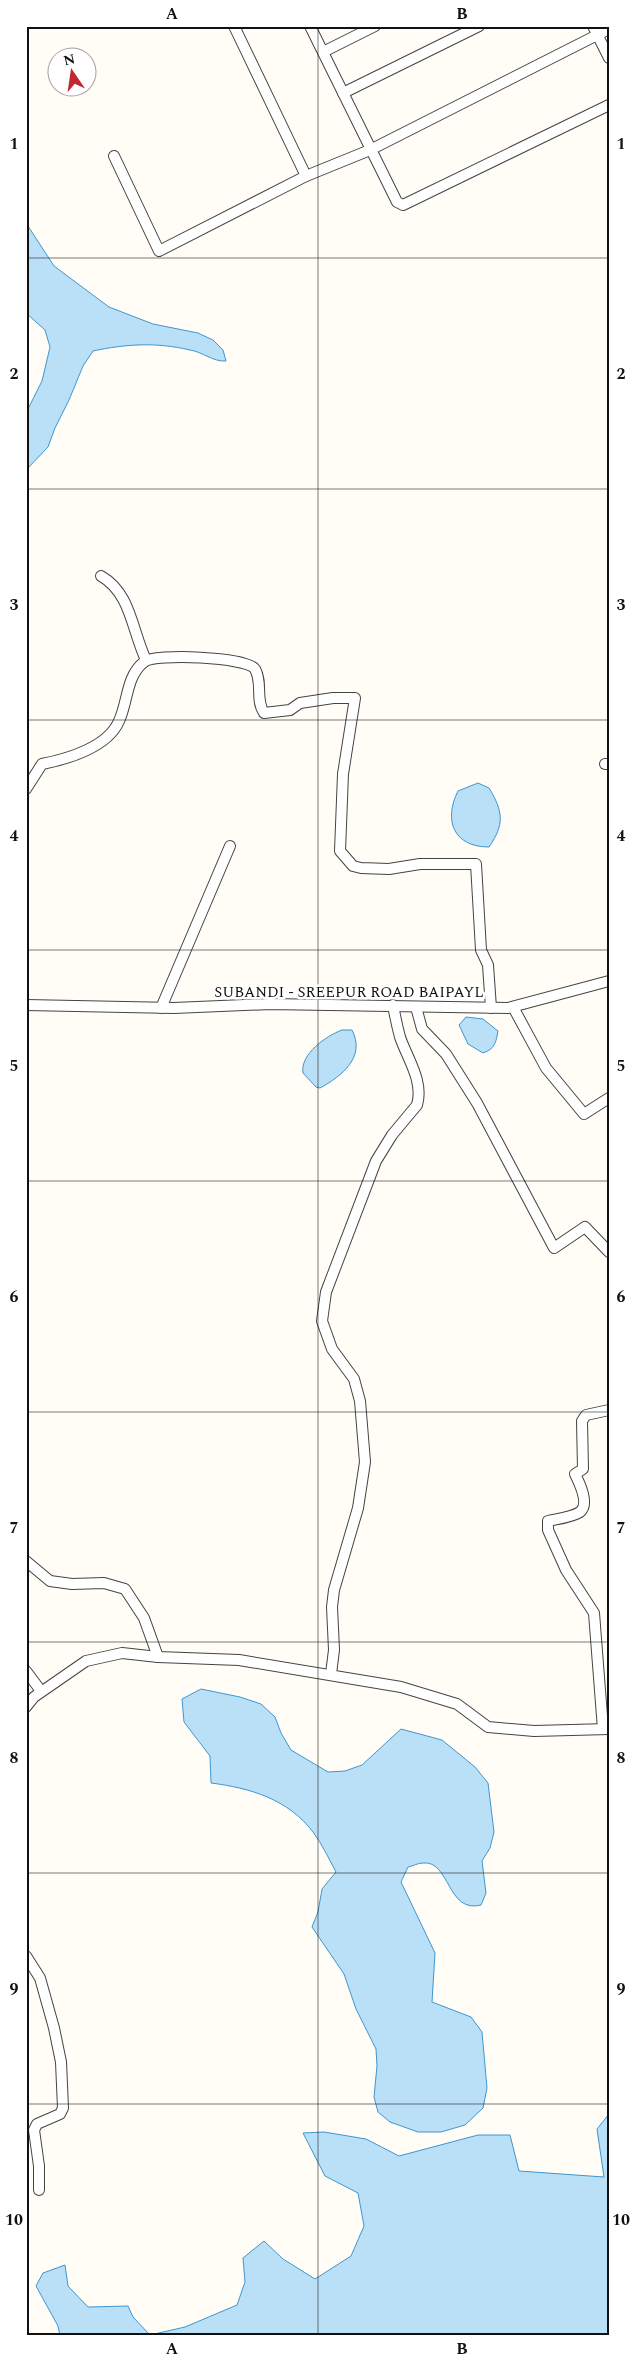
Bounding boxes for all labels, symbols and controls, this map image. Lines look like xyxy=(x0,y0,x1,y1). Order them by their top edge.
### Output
text: A xyxy=(166,2,179,26)
text: B xyxy=(456,2,468,26)
north arrow xyxy=(48,48,98,98)
text: N xyxy=(61,48,77,71)
text: 1 xyxy=(10,132,18,156)
text: 1 xyxy=(617,132,625,156)
text: 2 xyxy=(10,362,19,386)
text: 2 xyxy=(617,362,626,386)
text: 3 xyxy=(10,593,19,617)
text: 3 xyxy=(617,593,626,617)
text: 4 xyxy=(10,824,19,848)
text: 4 xyxy=(617,824,626,848)
street label: SUBANDI - SREEPUR ROAD BAIPAYL xyxy=(214,981,484,1004)
text: 5 xyxy=(10,1054,18,1078)
text: 5 xyxy=(617,1054,625,1078)
text: 6 xyxy=(10,1285,19,1309)
text: 6 xyxy=(617,1285,626,1309)
text: 7 xyxy=(10,1516,19,1540)
text: 7 xyxy=(617,1516,626,1540)
text: 8 xyxy=(10,1746,19,1770)
text: 8 xyxy=(617,1746,626,1770)
text: 9 xyxy=(10,1977,19,2001)
text: 9 xyxy=(617,1977,626,2001)
text: 10 xyxy=(5,2208,23,2232)
text: 10 xyxy=(612,2208,630,2232)
text: A xyxy=(166,2337,179,2361)
text: B xyxy=(456,2337,468,2361)

